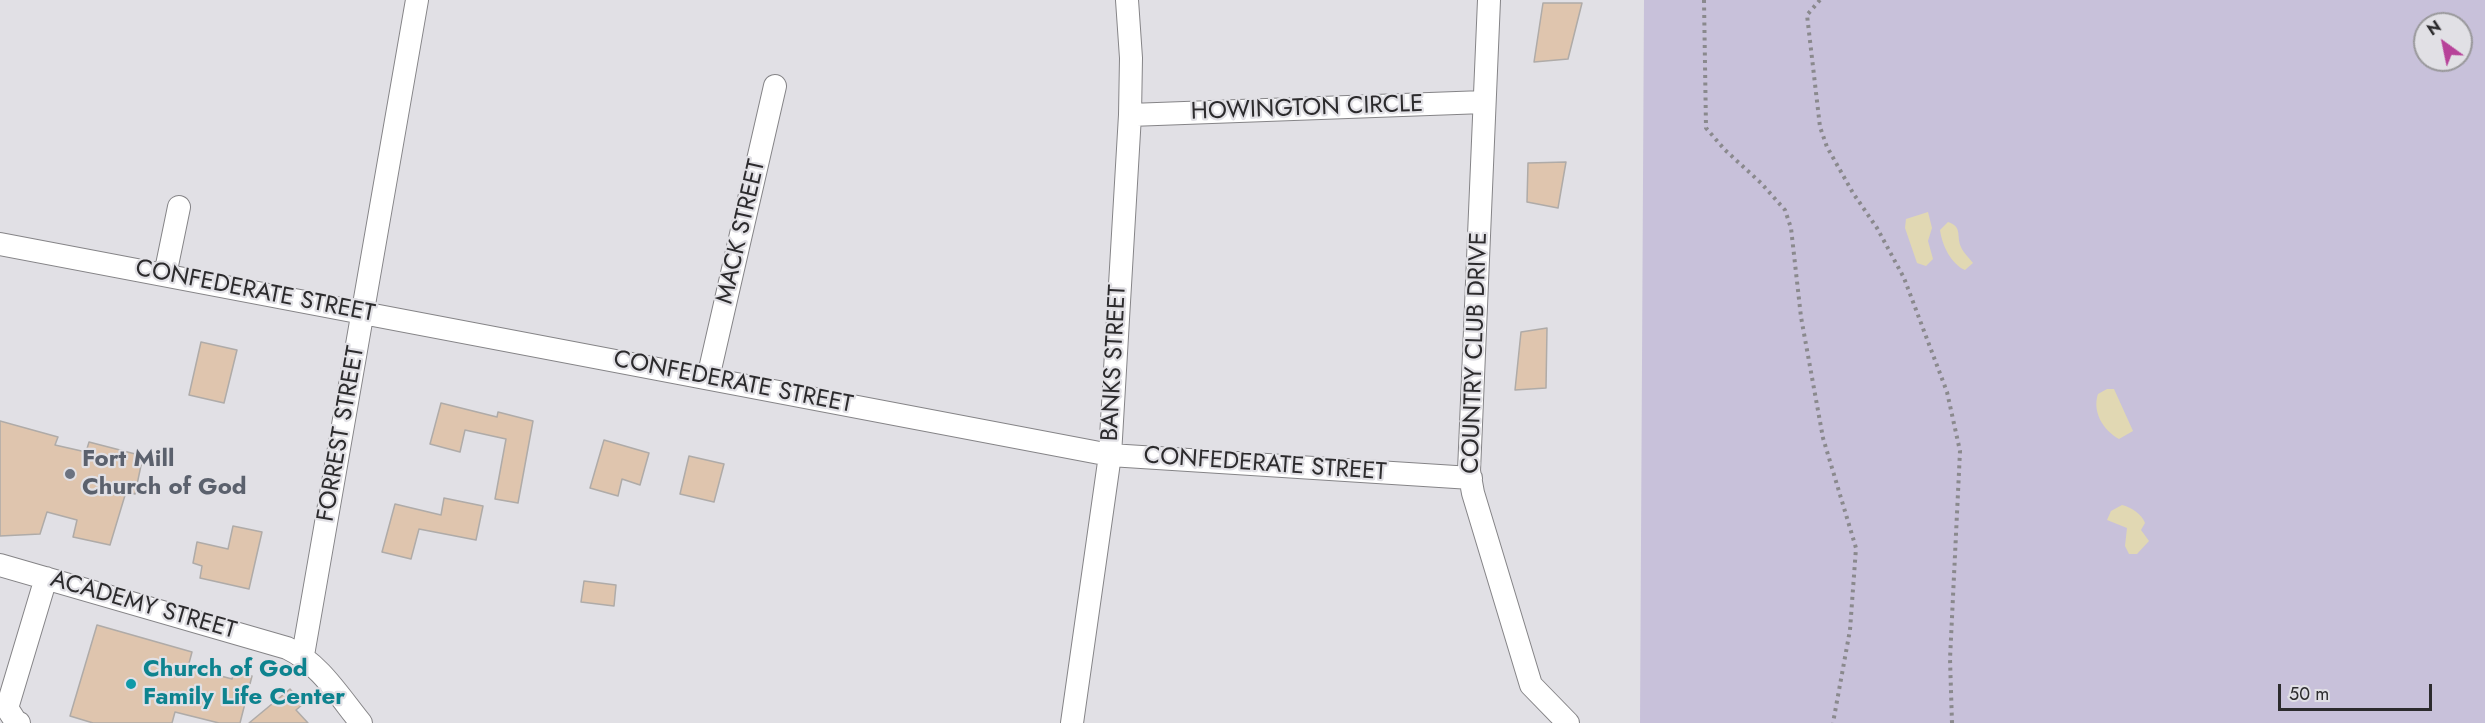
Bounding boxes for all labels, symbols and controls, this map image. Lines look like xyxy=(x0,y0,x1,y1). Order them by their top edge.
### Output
north arrow xyxy=(2413,12,2473,72)
text: N xyxy=(2422,15,2446,41)
street label: HOWINGTON CIRCLE xyxy=(1190,91,1424,127)
street label: MACK STREET xyxy=(711,157,773,307)
street label: COUNTRY CLUB DRIVE xyxy=(1457,232,1495,474)
street label: CONFEDERATE STREET xyxy=(133,255,377,329)
street label: BANKS STREET xyxy=(1097,284,1133,442)
street label: FORREST STREET xyxy=(312,344,372,524)
street label: CONFEDERATE STREET xyxy=(611,346,855,420)
street label: CONFEDERATE STREET xyxy=(1143,442,1387,488)
place label: Fort Mill Church of God xyxy=(82,446,247,502)
marker: Fort Mill Church of God xyxy=(63,467,77,481)
street label: ACADEMY STREET xyxy=(47,566,239,646)
place label: Church of God Family Life Center xyxy=(143,656,345,712)
scale bar xyxy=(2281,672,2436,710)
marker: Church of God Family Life Center xyxy=(124,677,138,691)
text: 50 m xyxy=(2289,681,2329,707)

